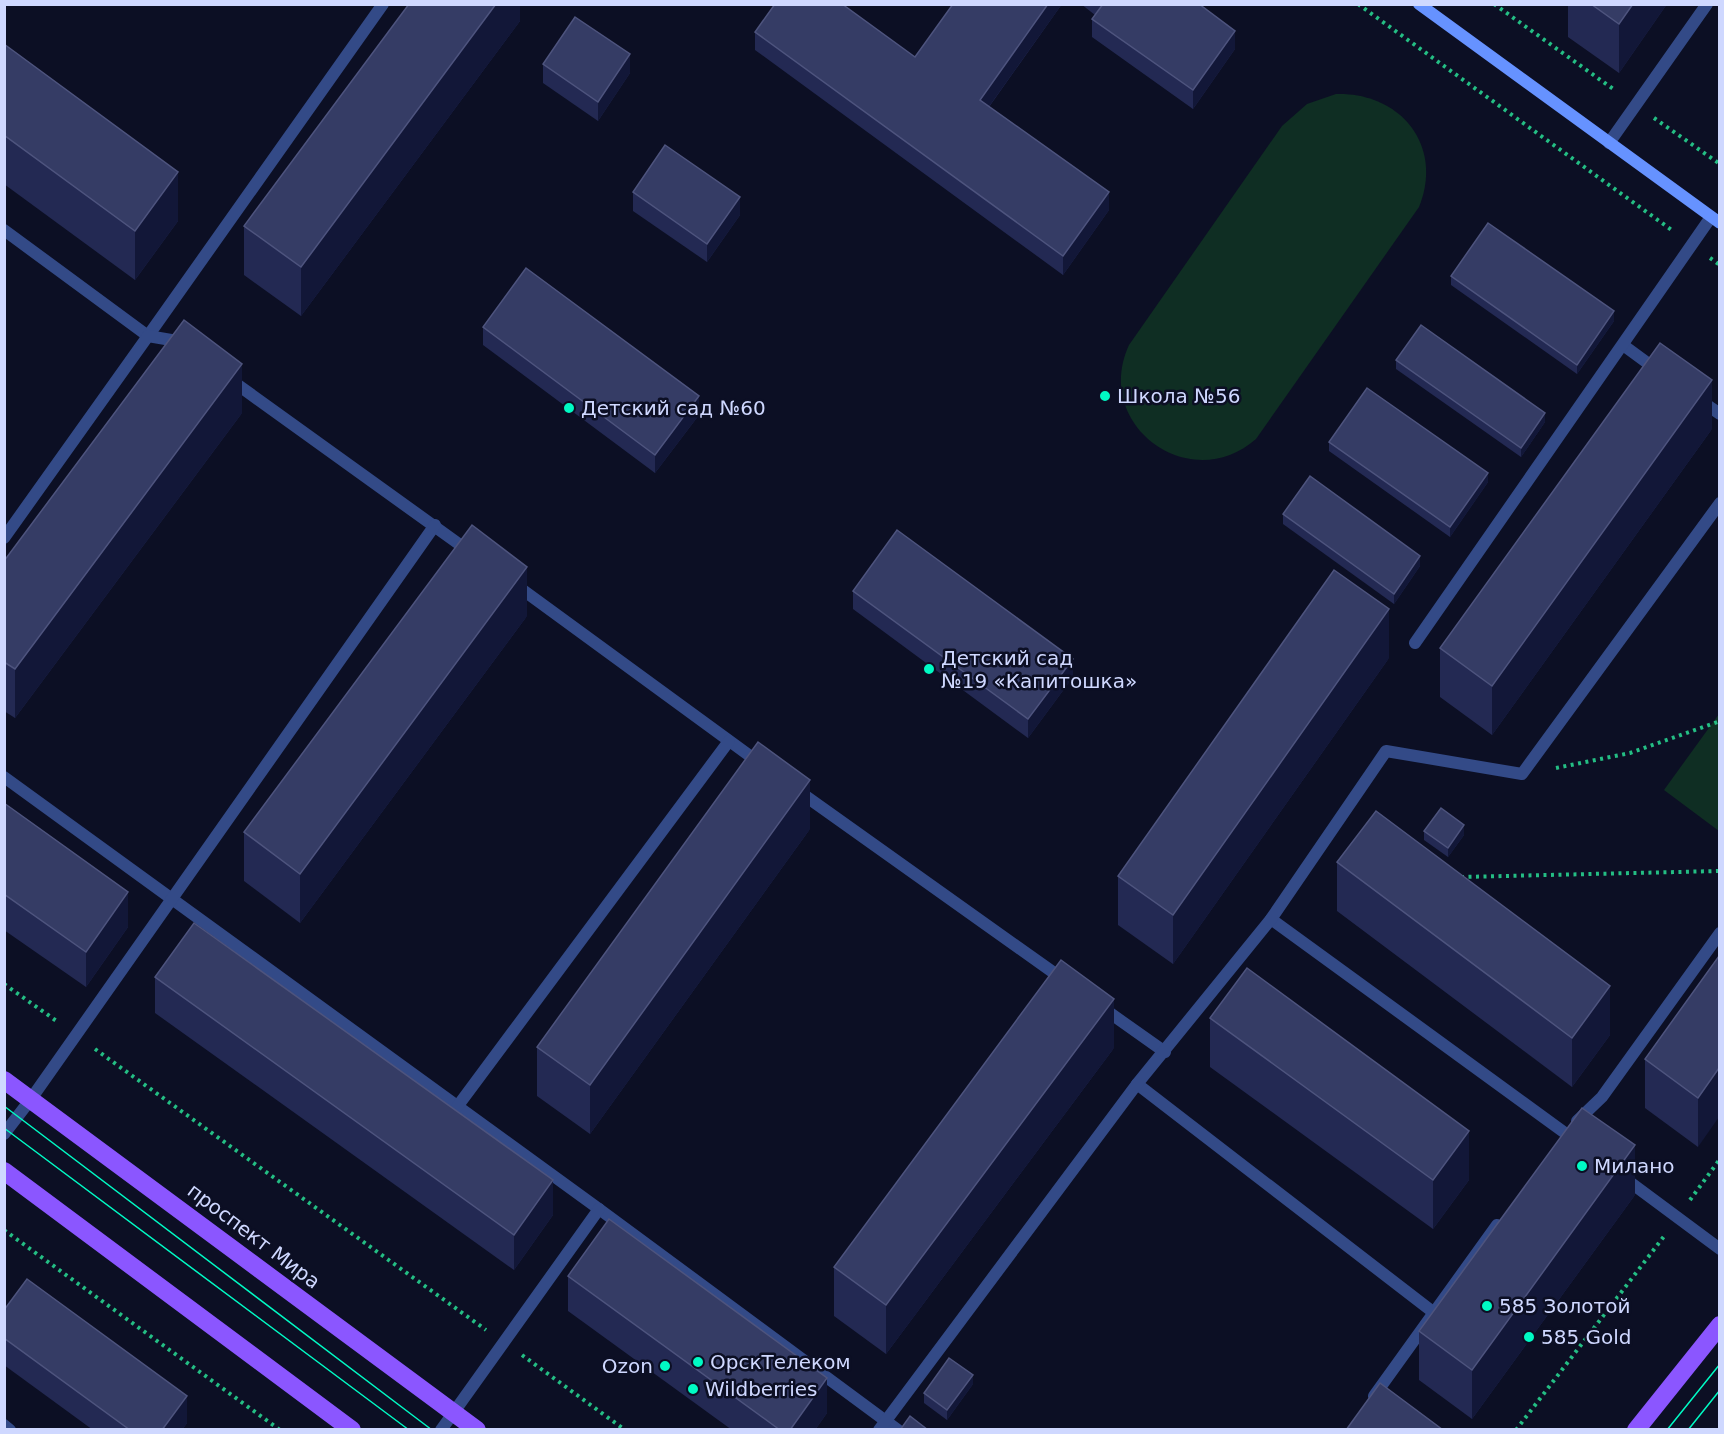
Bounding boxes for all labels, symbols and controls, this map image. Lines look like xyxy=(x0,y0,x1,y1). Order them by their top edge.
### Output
place label: Школа №56 xyxy=(1117,384,1240,408)
marker: Школа №56 xyxy=(1098,389,1112,403)
place label: Детский сад №60 xyxy=(581,396,766,420)
marker: Детский сад №60 xyxy=(562,401,576,415)
place label: Детский сад №19 «Капитошка» xyxy=(941,646,1137,693)
marker: Детский сад №19 «Капитошка» xyxy=(922,662,936,676)
place label: Милано xyxy=(1594,1154,1675,1178)
marker: Милано xyxy=(1575,1159,1589,1173)
street label: проспект Мира xyxy=(183,1178,325,1294)
place label: 585 Золотой xyxy=(1499,1294,1631,1318)
marker: 585 Золотой xyxy=(1480,1299,1494,1313)
place label: 585 Gold xyxy=(1541,1325,1632,1349)
marker: 585 Gold xyxy=(1522,1330,1536,1344)
place label: ОрскТелеком xyxy=(710,1350,851,1374)
place label: Ozon xyxy=(602,1354,653,1378)
marker: ОрскТелеком xyxy=(691,1355,705,1369)
marker: Ozon xyxy=(658,1359,672,1373)
place label: Wildberries xyxy=(705,1377,818,1401)
marker: Wildberries xyxy=(686,1382,700,1396)

